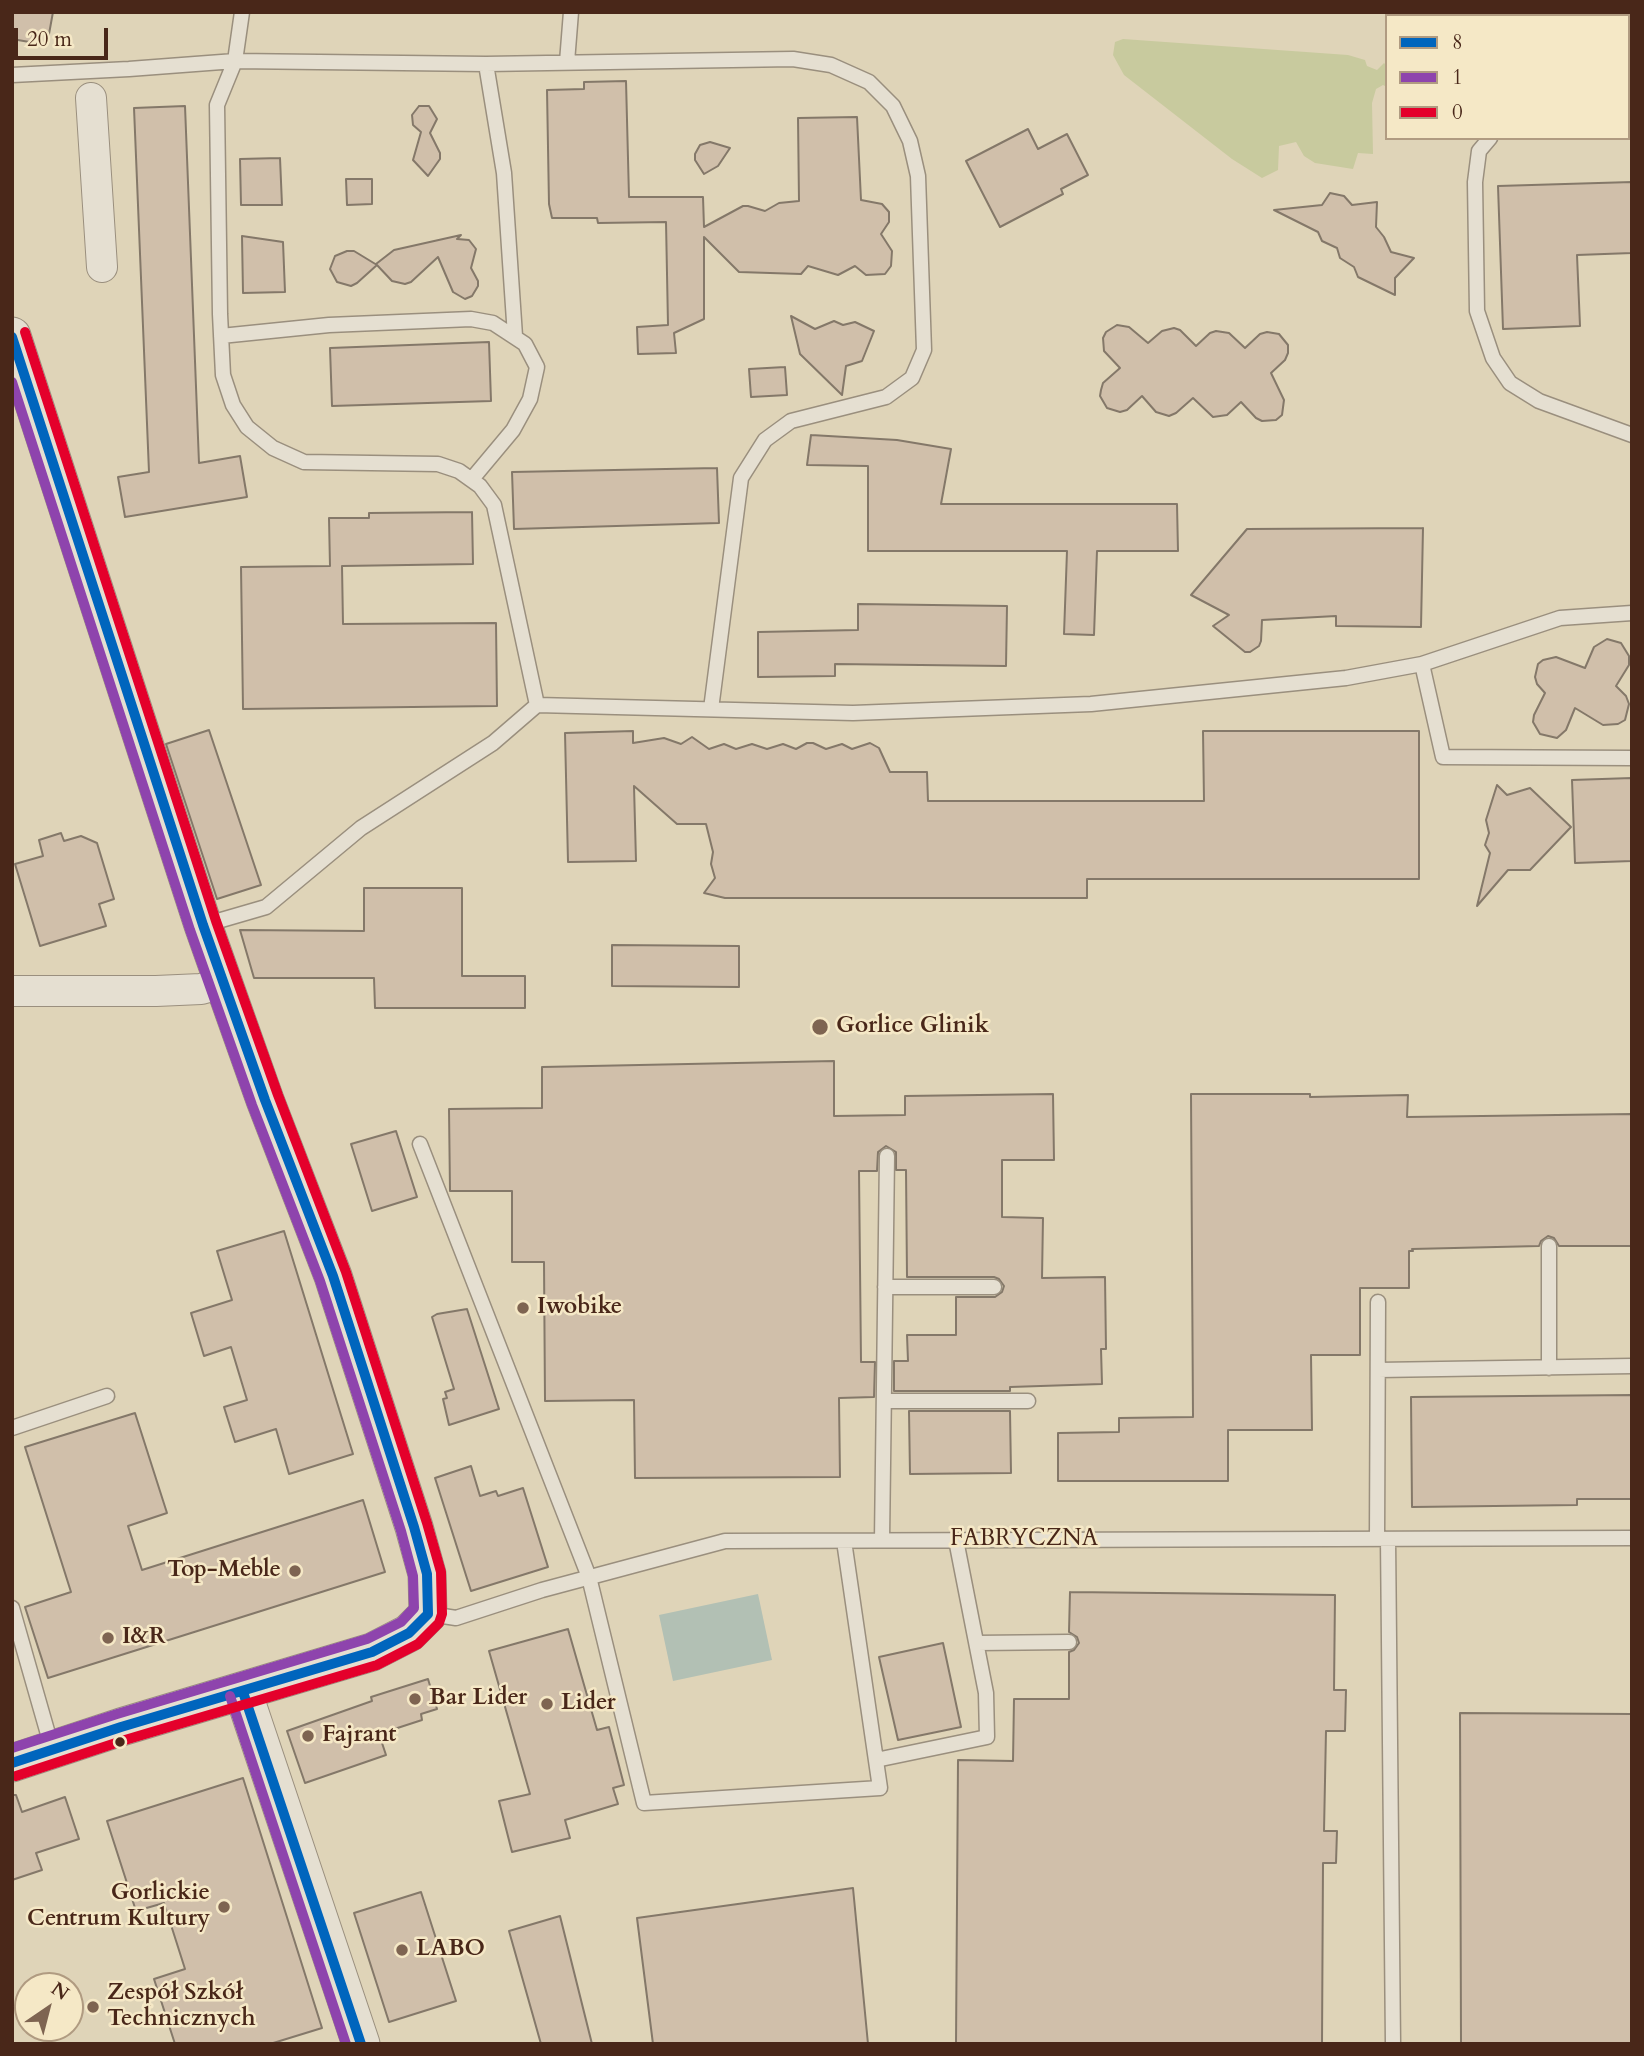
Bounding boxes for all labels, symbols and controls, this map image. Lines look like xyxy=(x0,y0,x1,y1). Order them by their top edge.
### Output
scale bar xyxy=(18,14,112,58)
legend xyxy=(1385,14,1630,140)
text: 20 m xyxy=(27,25,72,54)
text: 8 xyxy=(1452,28,1463,57)
text: 1 xyxy=(1452,63,1463,92)
text: 0 xyxy=(1452,98,1463,127)
place label: Gorlice Glinik xyxy=(836,1013,989,1041)
marker: Gorlice Glinik xyxy=(810,1017,830,1037)
place label: Iwobike xyxy=(537,1294,622,1322)
marker: Iwobike xyxy=(515,1300,531,1316)
street label: FABRYCZNA xyxy=(950,1526,1098,1554)
place label: Top-Meble xyxy=(167,1557,281,1585)
marker: Top-Meble xyxy=(287,1563,303,1579)
place label: I&R xyxy=(122,1624,166,1652)
marker: I&R xyxy=(100,1630,116,1646)
place label: Bar Lider xyxy=(429,1685,527,1713)
place label: Lider xyxy=(561,1690,616,1718)
marker: Bar Lider xyxy=(407,1691,423,1707)
marker: Lider xyxy=(539,1696,555,1712)
place label: Fajrant xyxy=(322,1722,396,1750)
marker: Fajrant xyxy=(300,1728,316,1744)
unlabelled marker xyxy=(113,1735,127,1749)
place label: Gorlickie Centrum Kultury xyxy=(27,1880,210,1934)
marker: Gorlickie Centrum Kultury xyxy=(216,1899,232,1915)
place label: LABO xyxy=(416,1936,485,1964)
marker: LABO xyxy=(394,1942,410,1958)
north arrow xyxy=(14,1972,84,2042)
text: N xyxy=(46,1976,74,2007)
place label: Zespół Szkół Technicznych xyxy=(107,1980,255,2034)
marker: Zespół Szkół Technicznych xyxy=(85,1999,101,2015)

